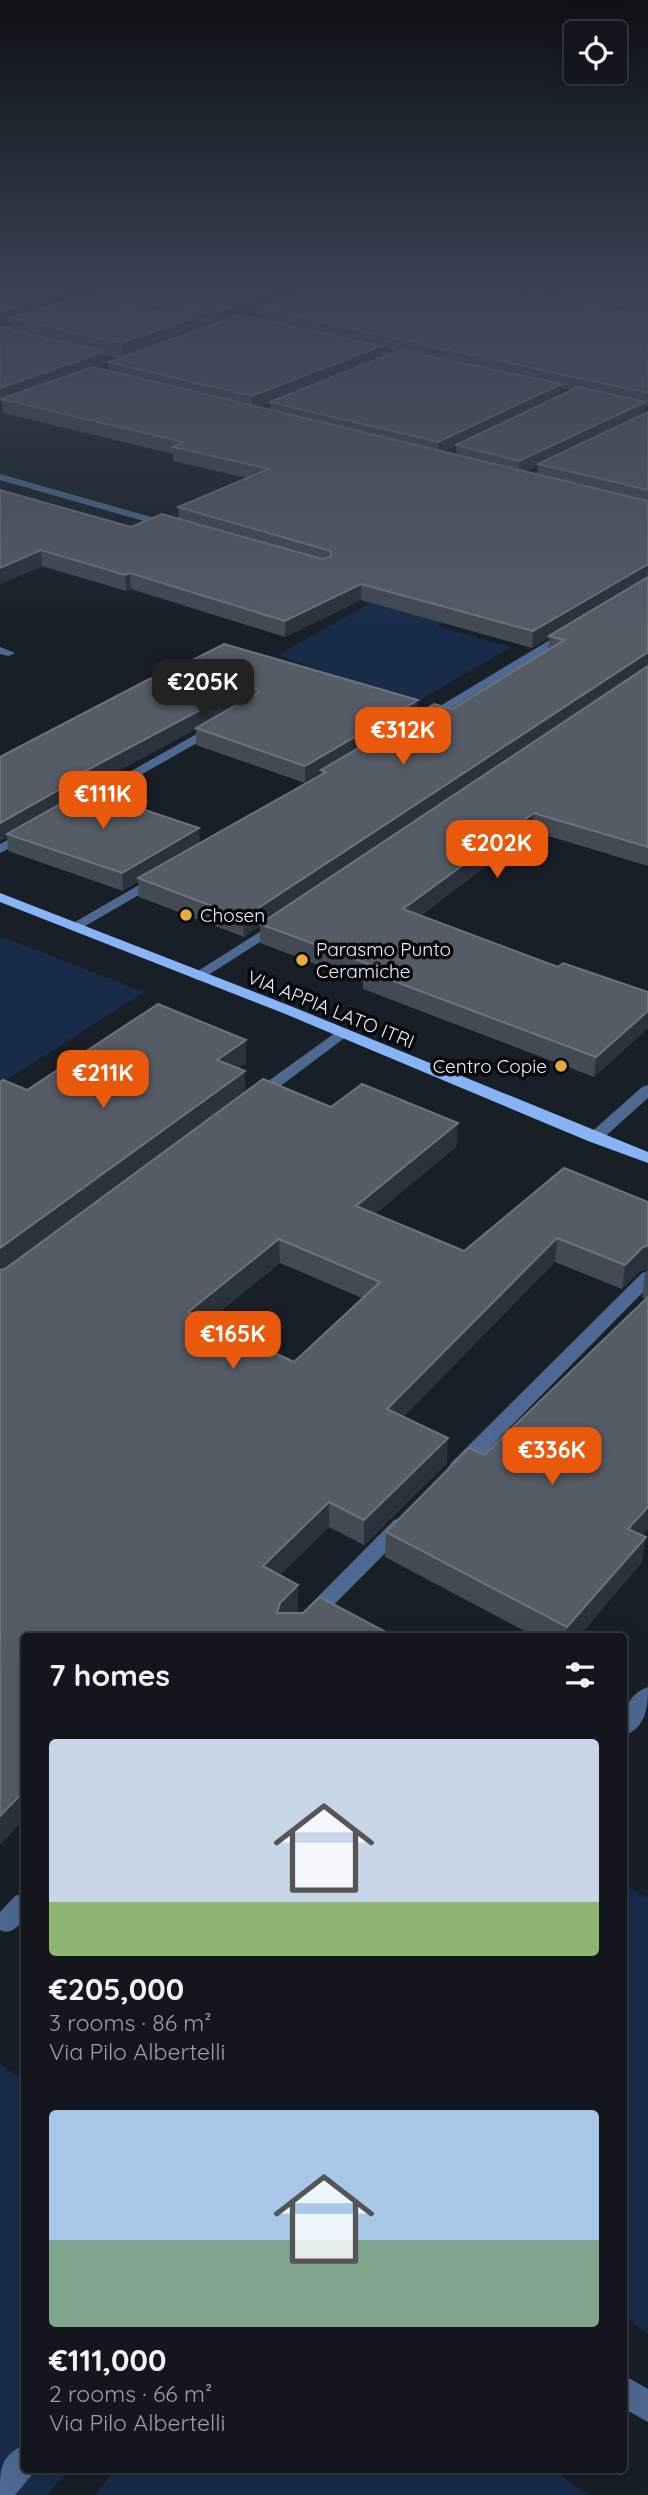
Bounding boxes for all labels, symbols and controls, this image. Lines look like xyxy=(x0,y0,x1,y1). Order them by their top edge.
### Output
map controls xyxy=(564,21,627,84)
button: locate xyxy=(564,21,627,84)
pin: €205K xyxy=(154,660,252,719)
text: €205K xyxy=(168,667,238,696)
pin: €312K xyxy=(354,708,452,767)
text: €312K xyxy=(371,715,435,744)
pin: €111K xyxy=(54,772,152,831)
text: €111K xyxy=(75,779,131,808)
pin: €202K xyxy=(448,820,546,880)
text: €202K xyxy=(462,828,532,857)
place label: Chosen xyxy=(200,903,265,927)
marker: Chosen xyxy=(178,907,194,923)
place label: Parasmo Punto Ceramiche xyxy=(316,937,451,983)
marker: Parasmo Punto Ceramiche xyxy=(294,952,310,968)
street label: VIA APPIA LATO ITRI xyxy=(244,965,418,1053)
pin: €211K xyxy=(54,1050,152,1110)
place label: Centro Copie xyxy=(433,1054,547,1078)
text: €211K xyxy=(73,1058,133,1087)
marker: Centro Copie xyxy=(553,1058,569,1074)
pin: €165K xyxy=(184,1312,282,1371)
text: €165K xyxy=(201,1319,265,1348)
pin: €336K xyxy=(503,1428,601,1487)
text: €336K xyxy=(519,1435,585,1464)
text: 7 homes xyxy=(49,1656,170,1694)
icon: filters xyxy=(561,1656,599,1694)
icon: home xyxy=(261,1785,387,1911)
text: €205,000 xyxy=(49,1970,184,2008)
text: 3 rooms · 86 m² xyxy=(49,2008,212,2037)
text: Via Pilo Albertelli xyxy=(49,2037,225,2066)
icon: home xyxy=(261,2156,387,2282)
text: €111,000 xyxy=(49,2341,166,2379)
text: 2 rooms · 66 m² xyxy=(49,2379,212,2408)
text: Via Pilo Albertelli xyxy=(49,2408,225,2437)

